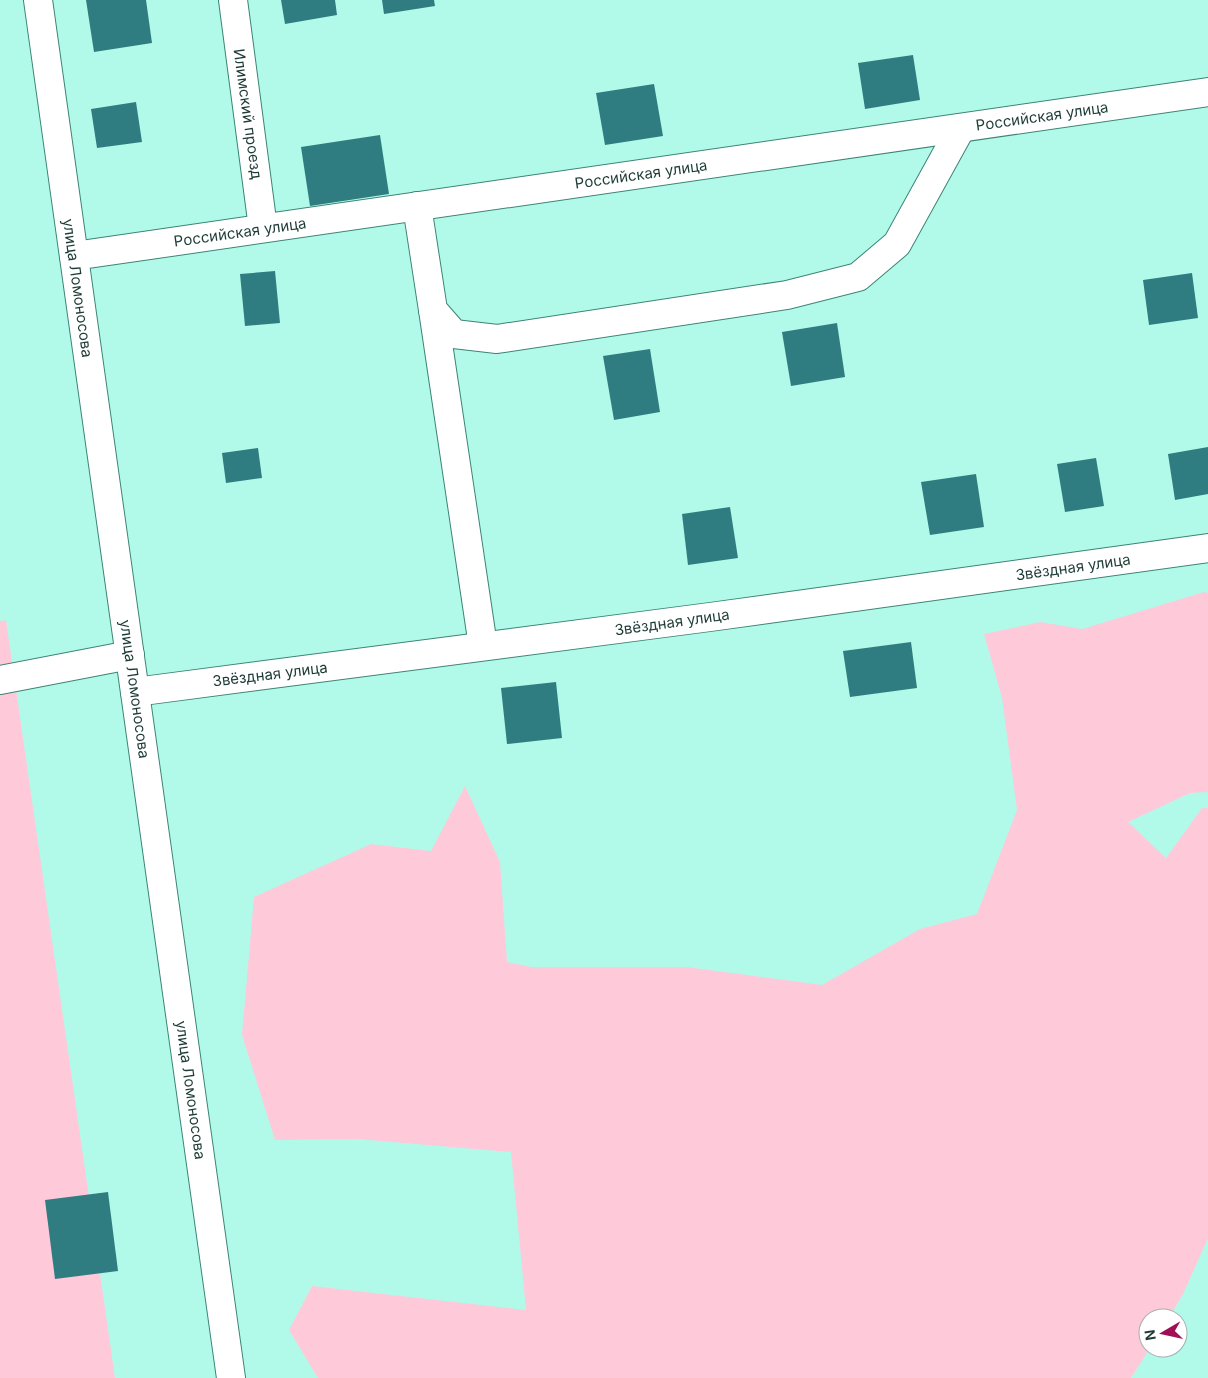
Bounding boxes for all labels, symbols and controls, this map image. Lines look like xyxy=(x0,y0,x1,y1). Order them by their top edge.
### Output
street label: Илимский проезд xyxy=(229,48,267,180)
street label: Российская улица xyxy=(975,97,1109,135)
street label: Российская улица xyxy=(574,155,708,193)
street label: Российская улица xyxy=(173,213,307,251)
street label: улица Ломоносова xyxy=(59,217,97,359)
street label: Звёздная улица xyxy=(1014,550,1132,584)
street label: Звёздная улица xyxy=(613,605,731,639)
street label: улица Ломоносова xyxy=(116,618,154,760)
street label: Звёздная улица xyxy=(211,658,329,690)
street label: улица Ломоносова xyxy=(172,1019,210,1161)
north arrow xyxy=(1138,1308,1188,1358)
text: N xyxy=(1140,1329,1159,1342)

